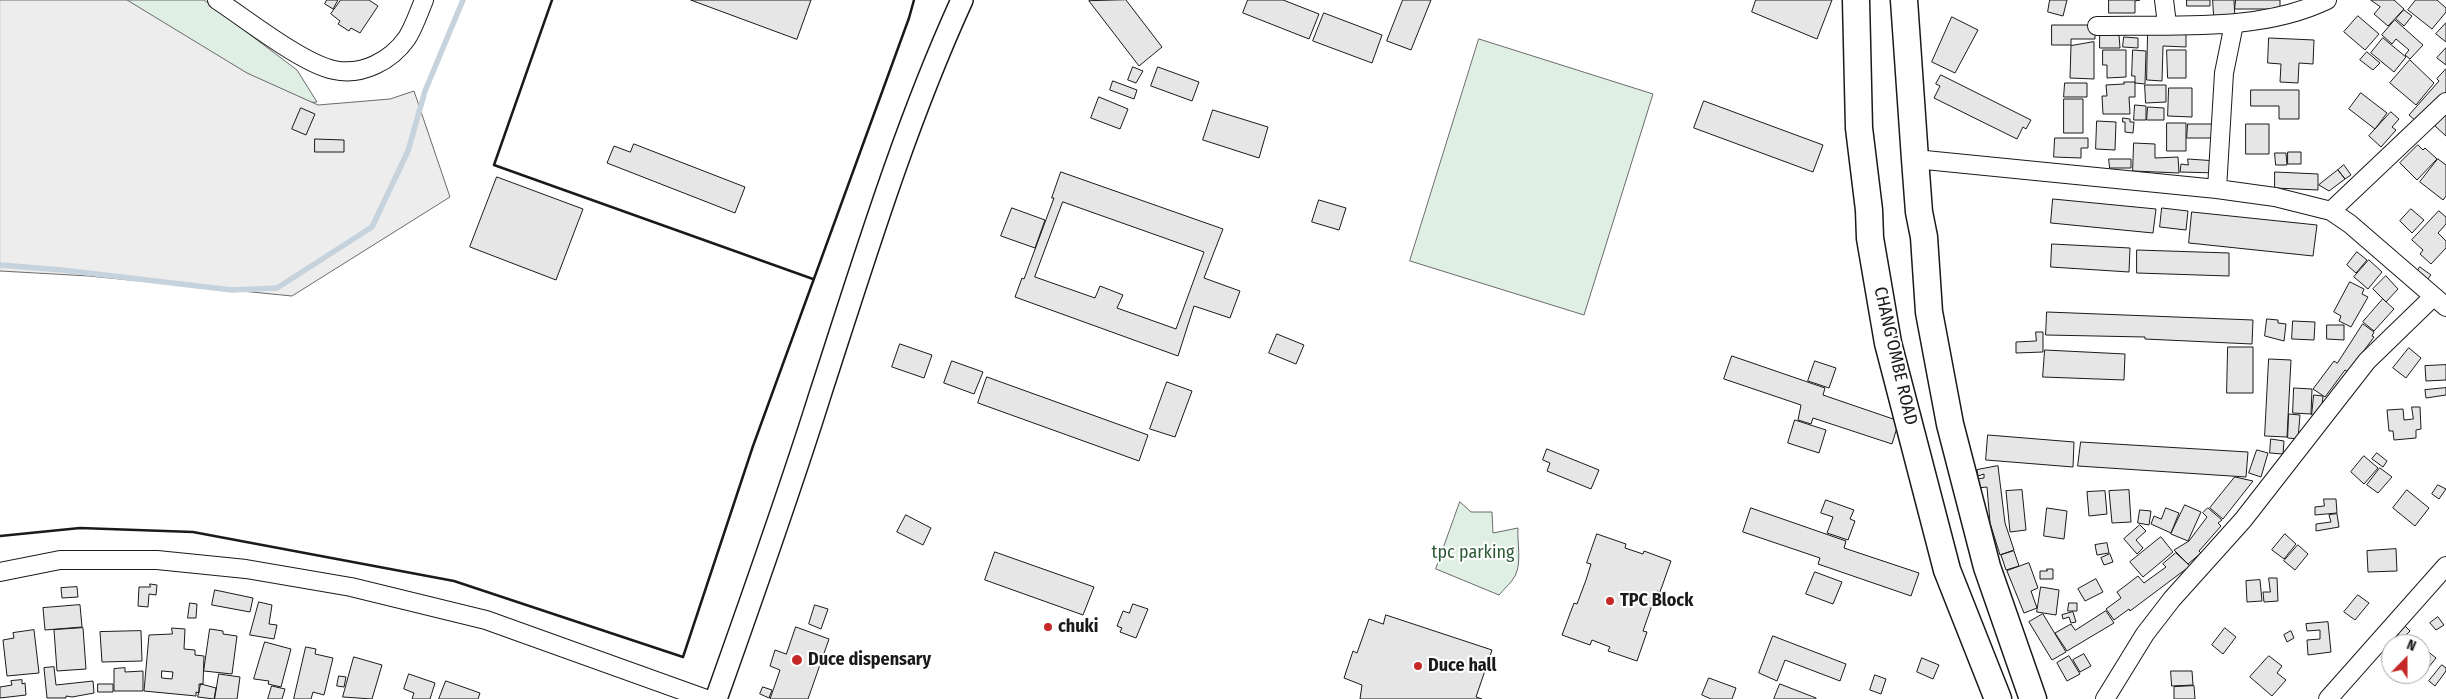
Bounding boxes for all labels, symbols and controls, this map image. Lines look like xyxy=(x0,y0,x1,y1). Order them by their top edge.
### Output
street label: CHANG'OMBE ROAD xyxy=(1869,285,1921,427)
park label: tpc parking xyxy=(1432,542,1514,564)
place label: TPC Block xyxy=(1620,590,1693,612)
marker: TPC Block xyxy=(1604,595,1616,607)
place label: chuki xyxy=(1058,616,1098,638)
marker: chuki xyxy=(1042,621,1054,633)
north arrow xyxy=(2381,634,2431,684)
text: N xyxy=(2404,636,2418,655)
place label: Duce dispensary xyxy=(808,649,931,671)
marker: Duce dispensary xyxy=(790,653,804,667)
place label: Duce hall xyxy=(1428,655,1496,677)
marker: Duce hall xyxy=(1412,660,1424,672)

